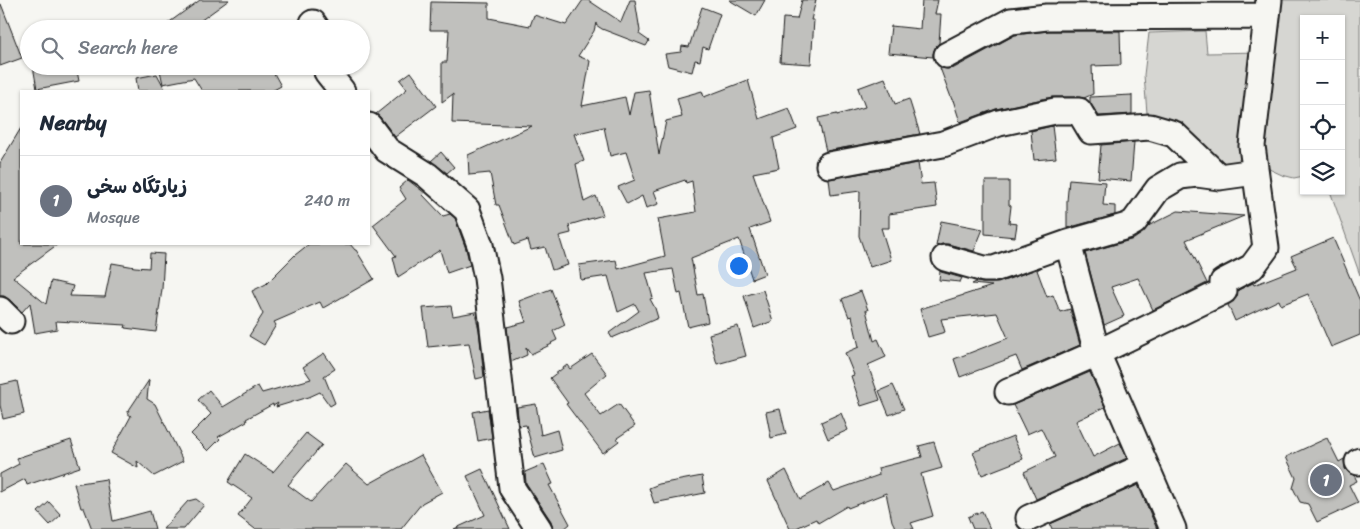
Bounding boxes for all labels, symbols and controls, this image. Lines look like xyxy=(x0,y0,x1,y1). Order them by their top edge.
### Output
map controls xyxy=(1300,15,1345,195)
button: + xyxy=(1300,15,1345,60)
search box xyxy=(20,20,370,75)
text: Search here xyxy=(78,31,178,64)
icon: search xyxy=(38,34,66,62)
button: − xyxy=(1300,60,1345,105)
text: Nearby xyxy=(40,104,106,142)
button: locate xyxy=(1300,105,1345,150)
button: layers xyxy=(1300,150,1345,195)
text: زیارتگاه سخی xyxy=(87,170,187,203)
text: 1 xyxy=(53,186,59,215)
text: 240 m xyxy=(304,186,350,215)
text: Mosque xyxy=(87,203,140,232)
your location xyxy=(726,253,752,279)
pin: 1 xyxy=(1310,461,1342,499)

